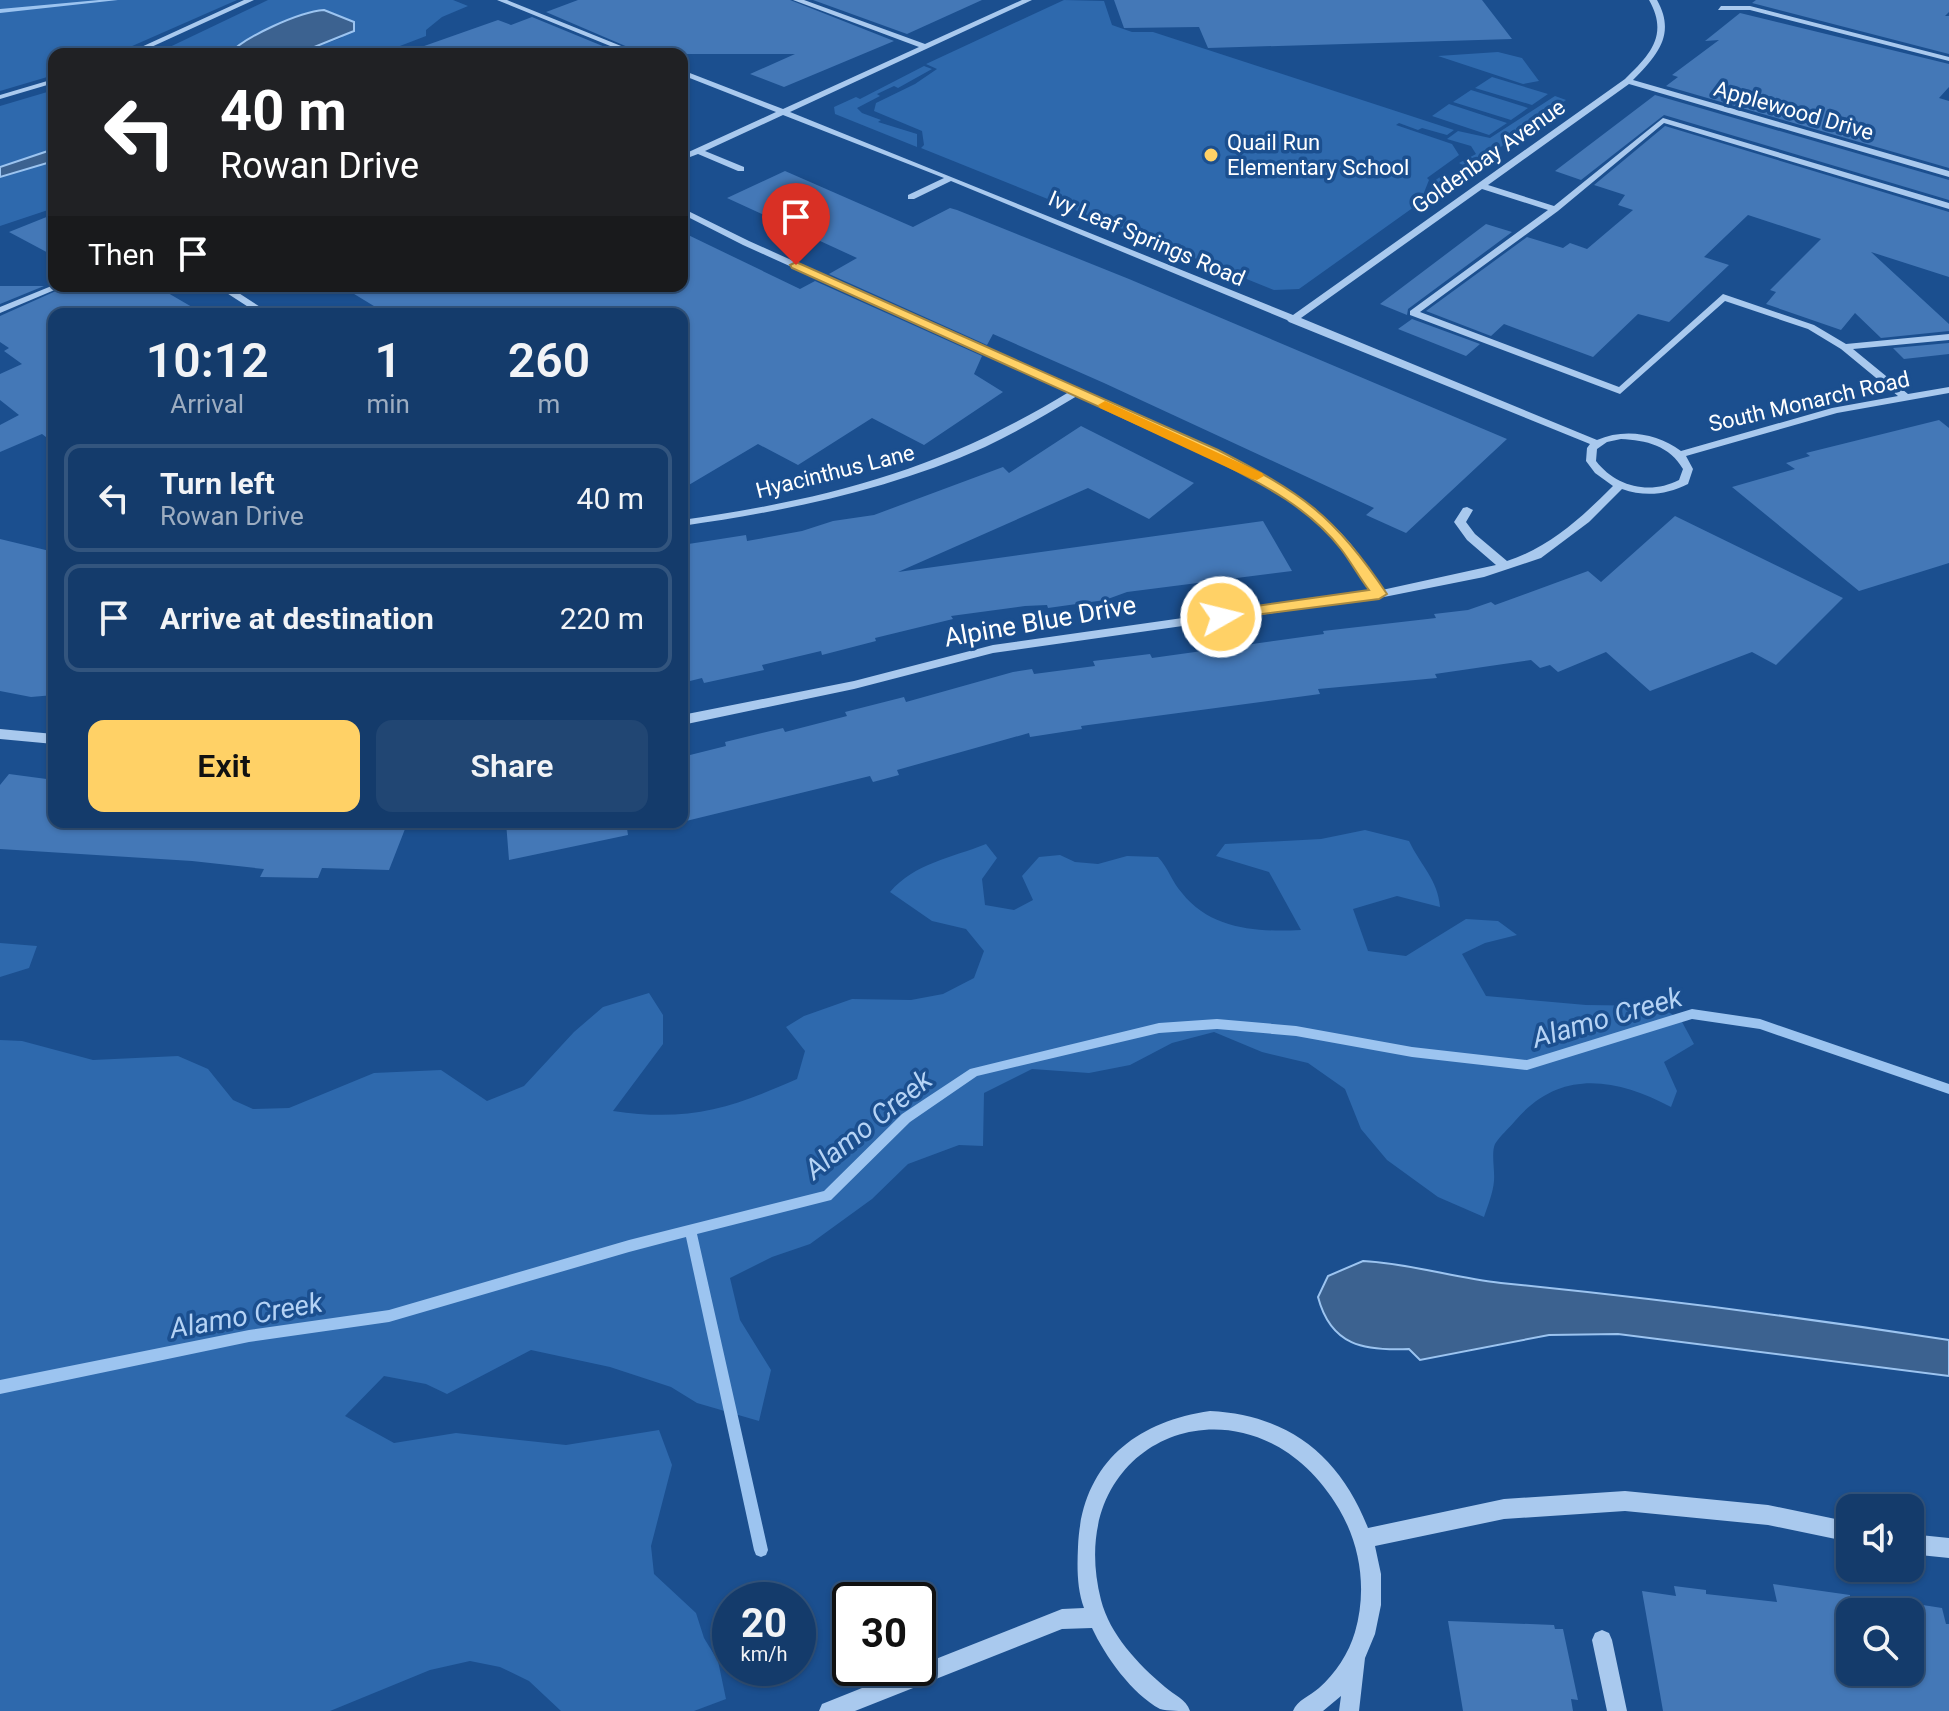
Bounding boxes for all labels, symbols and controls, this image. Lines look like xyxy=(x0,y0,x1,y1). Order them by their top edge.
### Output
street label: Applewood Drive xyxy=(1711,76,1877,145)
text: 40 m xyxy=(220,78,347,144)
icon: left xyxy=(88,80,192,184)
street label: Goldenbay Avenue xyxy=(1407,94,1570,219)
place label: Quail Run Elementary School xyxy=(1227,130,1409,180)
text: Rowan Drive xyxy=(220,145,419,187)
marker: Quail Run Elementary School xyxy=(1202,146,1220,164)
pin xyxy=(762,183,830,265)
street label: Ivy Leaf Springs Road xyxy=(1045,186,1249,291)
icon: arrive xyxy=(774,195,818,239)
icon: arrive xyxy=(171,232,215,276)
text: Then xyxy=(88,237,155,272)
text: 10:12 xyxy=(146,332,269,389)
text: 1 xyxy=(375,332,402,389)
text: 260 xyxy=(508,332,590,389)
street label: South Monarch Road xyxy=(1706,366,1912,437)
text: Arrival xyxy=(170,389,244,419)
text: min xyxy=(366,389,410,419)
text: m xyxy=(538,389,560,419)
street label: Hyacinthus Lane xyxy=(753,440,917,503)
text: Turn left xyxy=(160,466,275,501)
icon: left xyxy=(92,476,136,520)
text: 40 m xyxy=(577,481,644,516)
text: Rowan Drive xyxy=(160,501,304,531)
position arrow xyxy=(1179,575,1263,659)
street label: Alpine Blue Drive xyxy=(942,589,1138,653)
icon: arrive xyxy=(92,596,136,640)
text: Arrive at destination xyxy=(160,601,434,636)
text: 220 m xyxy=(560,601,644,636)
button: Exit xyxy=(88,720,360,812)
button: Share xyxy=(376,720,648,812)
water label: Alamo Creek xyxy=(1526,980,1687,1055)
water label: Alamo Creek xyxy=(796,1062,940,1187)
water label: Alamo Creek xyxy=(165,1286,326,1346)
map controls xyxy=(1836,1494,1924,1686)
button: sound xyxy=(1836,1494,1924,1582)
speed limit sign: 30 xyxy=(832,1582,936,1686)
button: search xyxy=(1836,1598,1924,1686)
text: 20 xyxy=(741,1600,787,1647)
text: km/h xyxy=(741,1642,787,1666)

